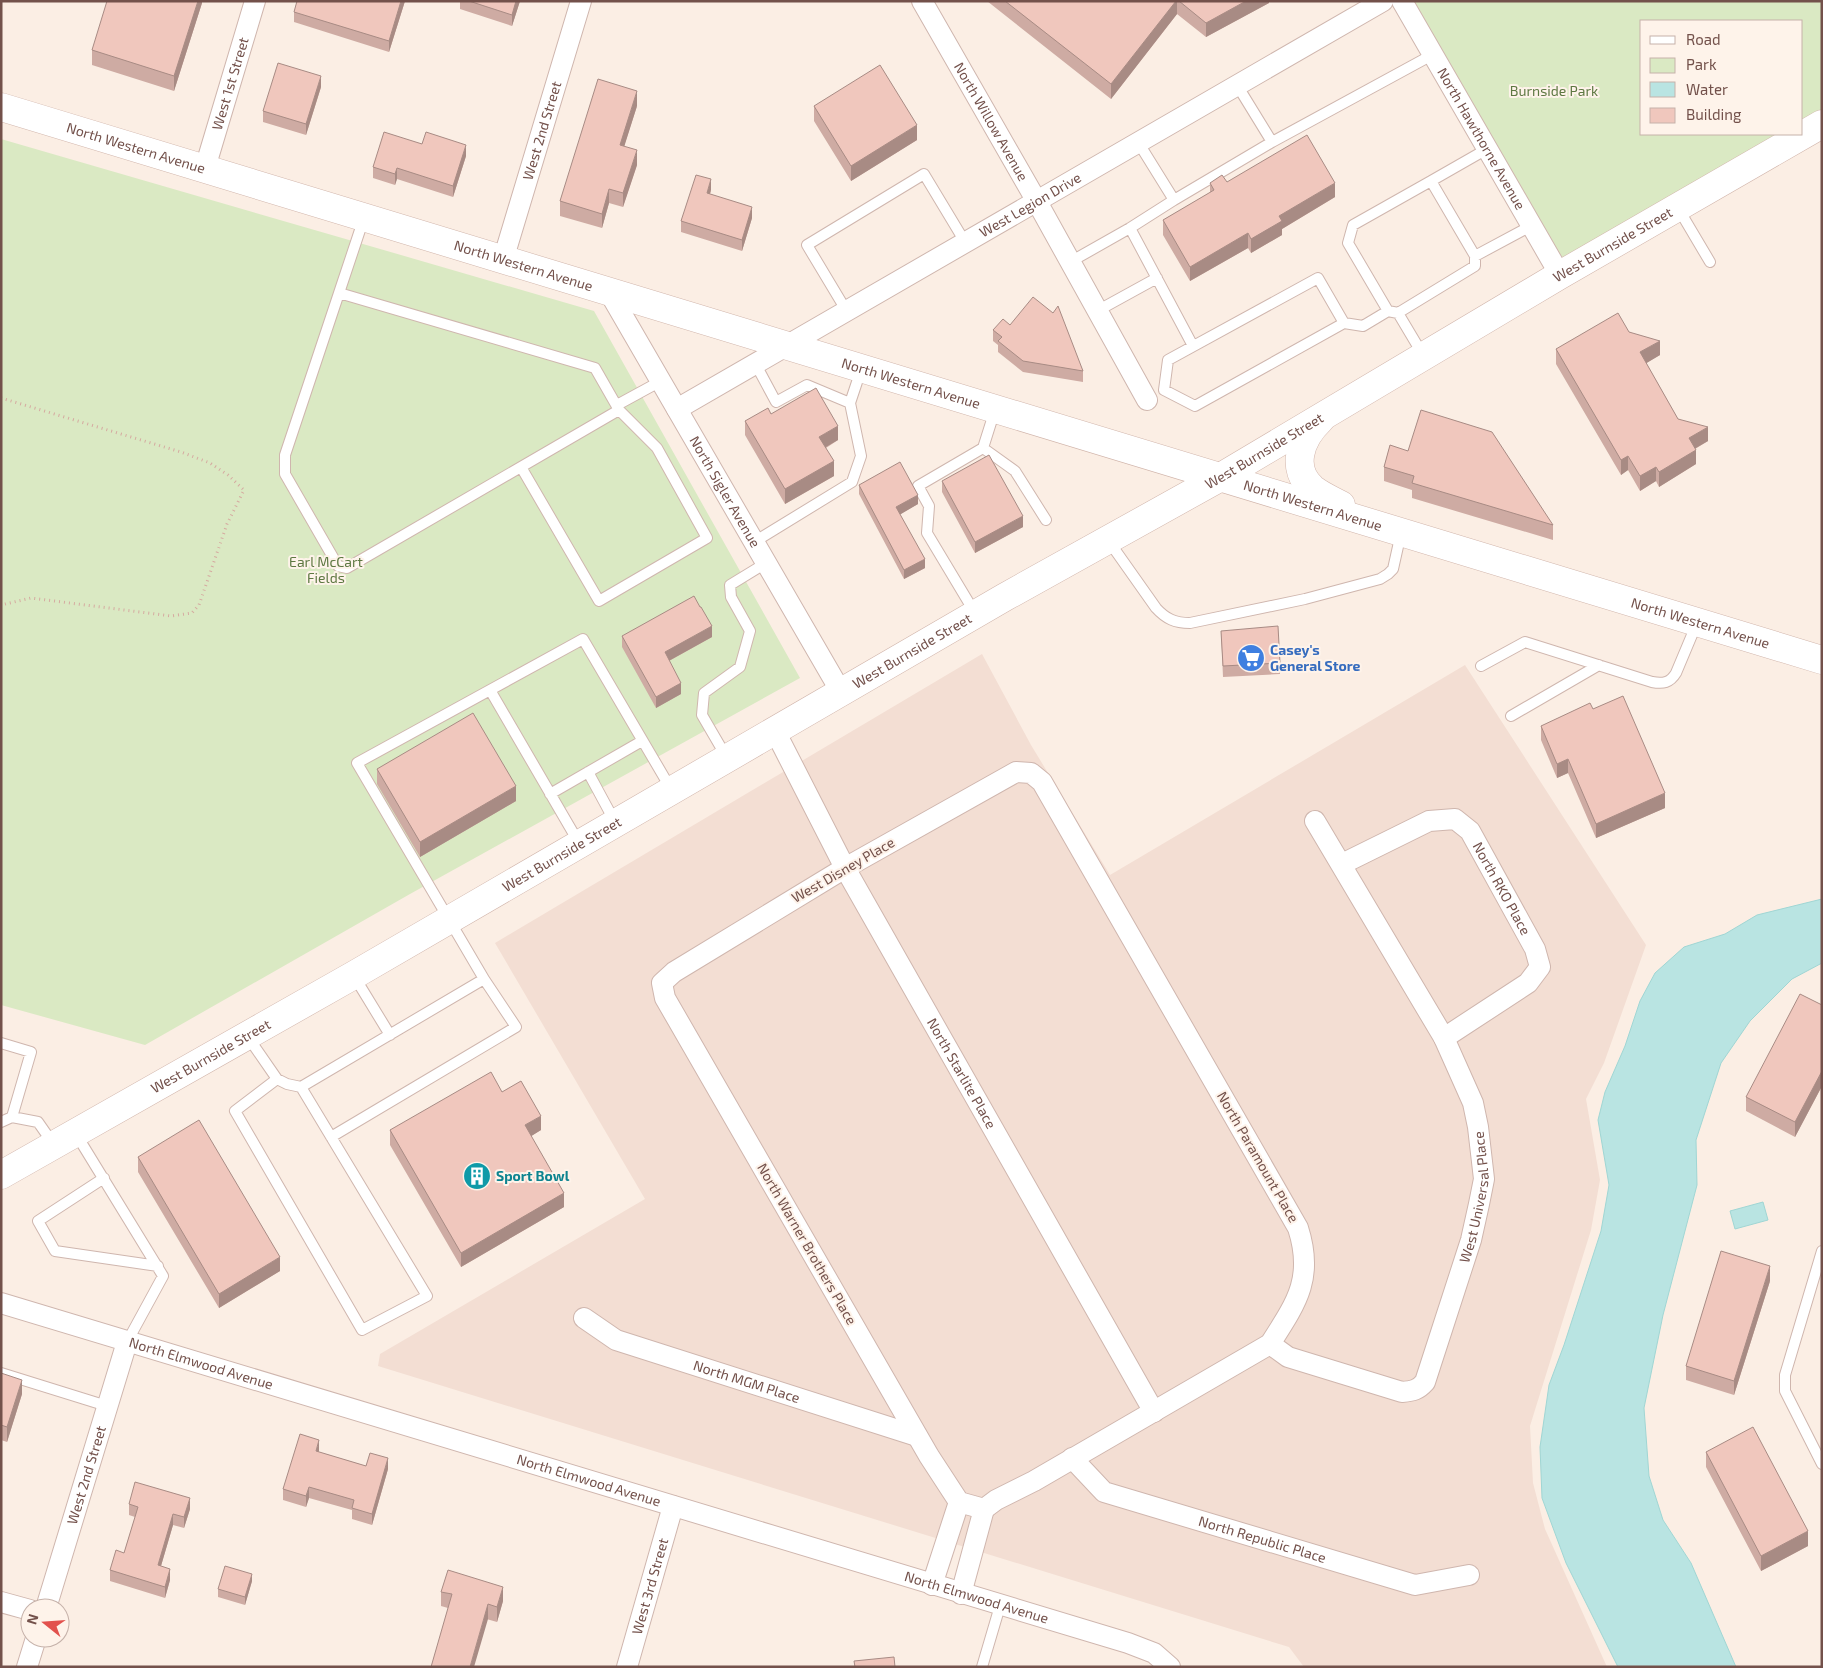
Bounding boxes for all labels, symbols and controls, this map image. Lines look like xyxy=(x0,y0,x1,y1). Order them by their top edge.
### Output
legend xyxy=(1640,20,1803,135)
text: Road xyxy=(1686,30,1721,48)
street label: West 1st Street xyxy=(208,35,252,132)
text: Park xyxy=(1686,55,1717,73)
street label: North Willow Avenue xyxy=(951,59,1032,184)
street label: North Hawthorne Avenue xyxy=(1434,64,1529,213)
street label: West 2nd Street xyxy=(519,79,564,182)
text: Water xyxy=(1686,80,1728,98)
park label: Burnside Park xyxy=(1510,82,1598,99)
text: Building xyxy=(1686,105,1742,123)
street label: North Western Avenue xyxy=(65,118,207,177)
street label: West Legion Drive xyxy=(976,168,1084,240)
street label: West Burnside Street xyxy=(1550,203,1675,285)
street label: North Western Avenue xyxy=(452,236,595,294)
street label: North Western Avenue xyxy=(840,354,982,412)
street label: West Burnside Street xyxy=(1202,409,1326,492)
street label: North Sigler Avenue xyxy=(686,433,764,550)
street label: North Western Avenue xyxy=(1242,476,1384,534)
park label: Earl McCart Fields xyxy=(289,553,363,586)
street label: North Western Avenue xyxy=(1629,594,1772,652)
street label: West Burnside Street xyxy=(849,609,974,692)
place label: Casey's General Store xyxy=(1270,641,1361,674)
supermarket icon: Casey's General Store xyxy=(1236,643,1266,673)
street label: West Burnside Street xyxy=(499,813,624,895)
street label: West Disney Place xyxy=(788,833,897,906)
street label: North RKO Place xyxy=(1470,839,1535,938)
street label: West Burnside Street xyxy=(148,1015,273,1096)
street label: North Starlite Place xyxy=(924,1015,1000,1131)
street label: North Paramount Place xyxy=(1214,1088,1303,1225)
street label: West Universal Place xyxy=(1455,1131,1492,1265)
street label: North Warner Brothers Place xyxy=(754,1160,861,1327)
building icon: Sport Bowl xyxy=(462,1161,492,1191)
place label: Sport Bowl xyxy=(496,1167,570,1184)
street label: North Elmwood Avenue xyxy=(127,1333,275,1393)
street label: North MGM Place xyxy=(691,1356,802,1406)
street label: West 2nd Street xyxy=(63,1423,109,1526)
street label: North Elmwood Avenue xyxy=(515,1450,663,1510)
street label: North Republic Place xyxy=(1197,1512,1328,1566)
street label: West 3rd Street xyxy=(628,1536,671,1636)
street label: North Elmwood Avenue xyxy=(903,1567,1051,1627)
north arrow xyxy=(20,1598,70,1648)
text: N xyxy=(22,1612,42,1626)

